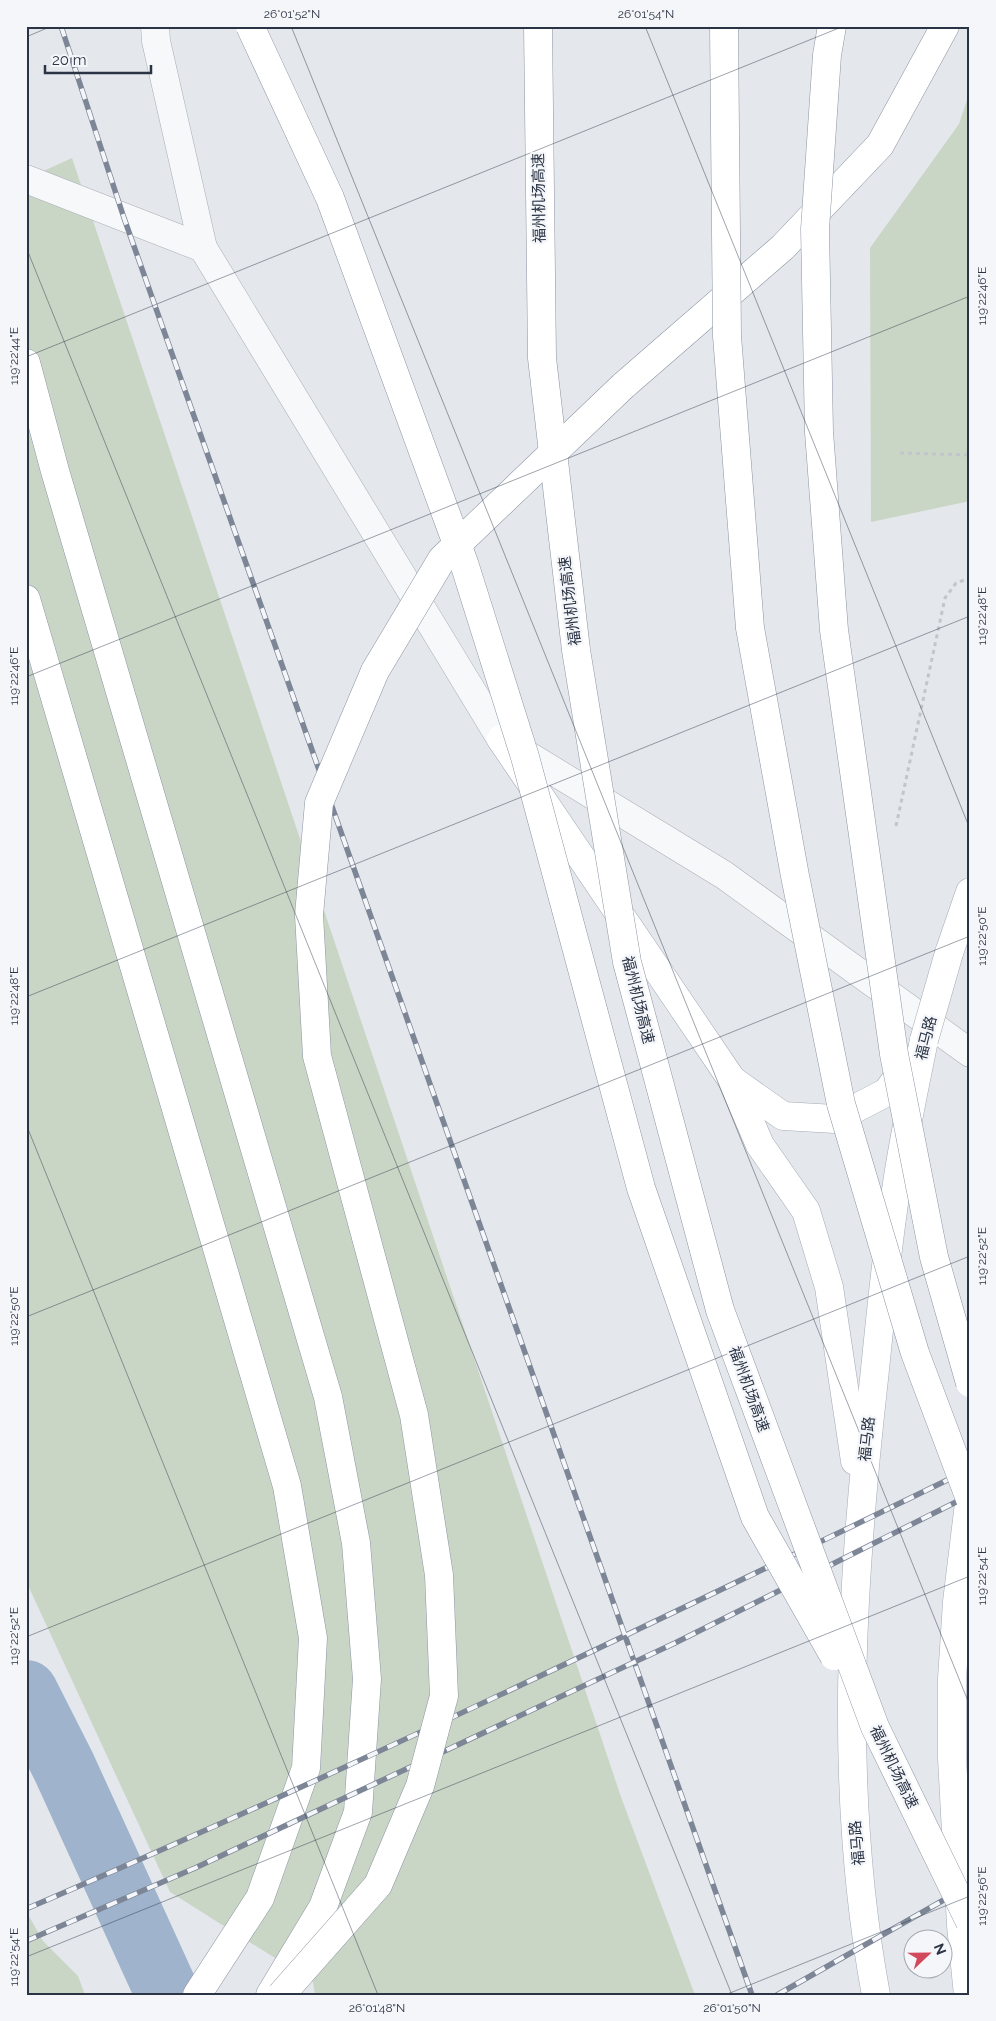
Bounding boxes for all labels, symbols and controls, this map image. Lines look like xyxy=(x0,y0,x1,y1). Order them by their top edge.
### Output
text: 26°01'52"N xyxy=(264,7,320,21)
text: 26°01'54"N xyxy=(618,7,674,21)
scale bar xyxy=(45,42,151,74)
text: 20 m xyxy=(52,51,87,69)
street label: 福州机场高速 xyxy=(529,153,549,243)
text: 119°22'46"E xyxy=(975,267,989,325)
text: 119°22'44"E xyxy=(7,327,21,385)
street label: 福州机场高速 xyxy=(556,555,584,647)
text: 119°22'48"E xyxy=(975,587,989,645)
text: 119°22'46"E xyxy=(7,647,21,705)
text: 119°22'50"E xyxy=(975,906,989,966)
street label: 福州机场高速 xyxy=(618,954,658,1046)
text: 119°22'48"E xyxy=(7,967,21,1025)
street label: 福马路 xyxy=(912,1014,940,1062)
text: 119°22'52"E xyxy=(975,1227,989,1285)
text: 119°22'50"E xyxy=(7,1286,21,1346)
street label: 福州机场高速 xyxy=(725,1344,773,1434)
street label: 福马路 xyxy=(856,1416,878,1462)
text: 119°22'54"E xyxy=(975,1547,989,1605)
text: 119°22'52"E xyxy=(7,1607,21,1665)
street label: 福州机场高速 xyxy=(866,1723,922,1811)
street label: 福马路 xyxy=(846,1820,868,1866)
text: 119°22'56"E xyxy=(975,1866,989,1926)
text: 119°22'54"E xyxy=(7,1928,21,1986)
north arrow xyxy=(904,1928,954,1978)
text: N xyxy=(931,1941,949,1957)
text: 26°01'48"N xyxy=(349,2001,405,2015)
text: 26°01'50"N xyxy=(703,2001,761,2015)

